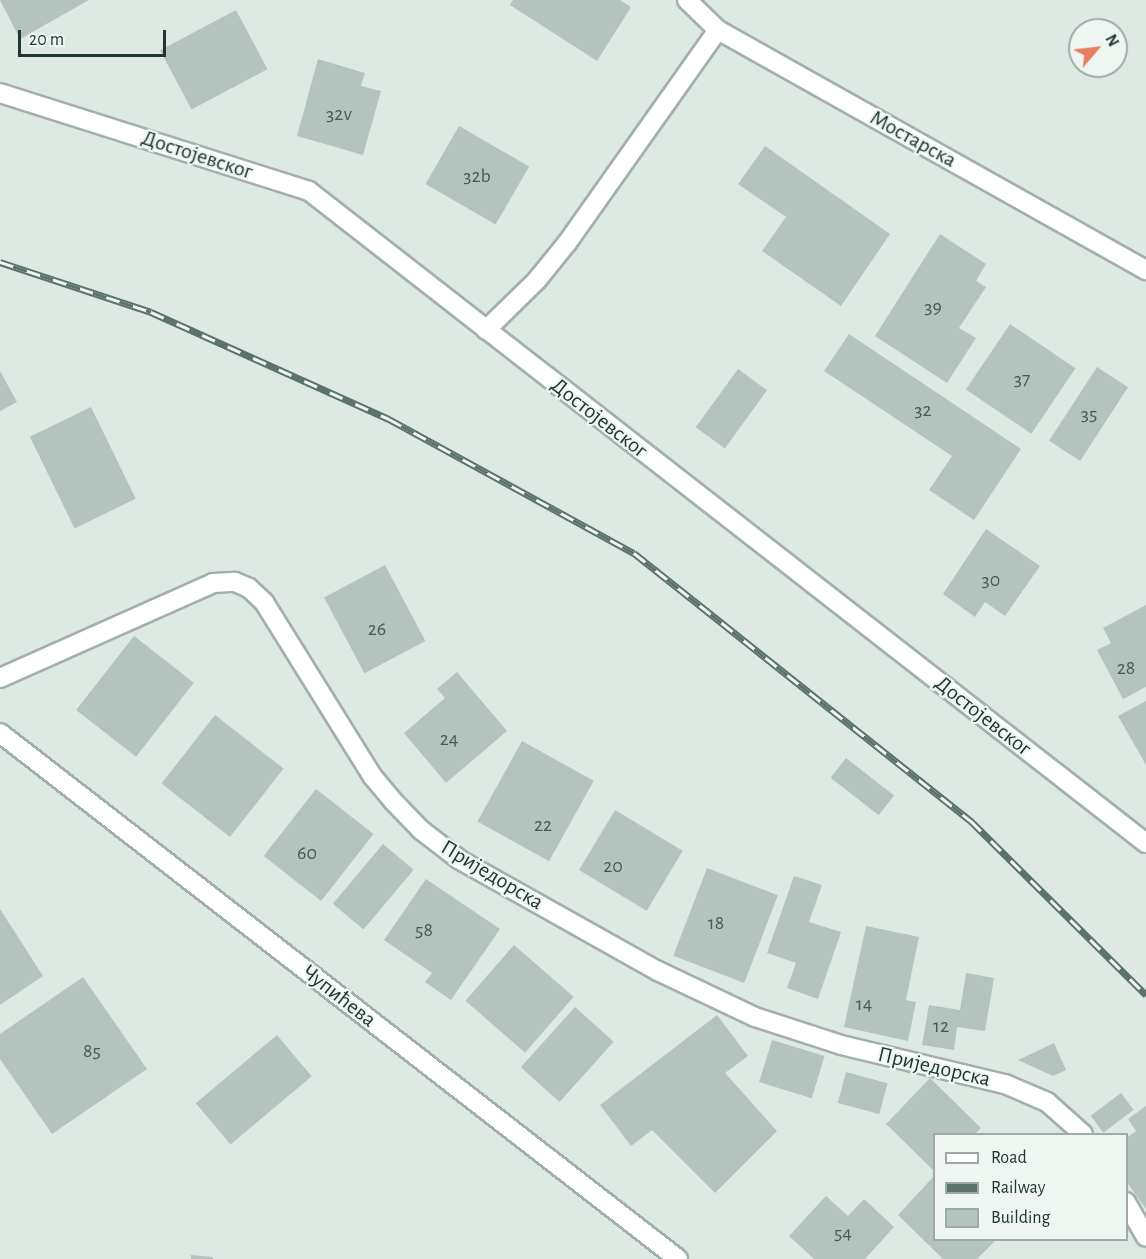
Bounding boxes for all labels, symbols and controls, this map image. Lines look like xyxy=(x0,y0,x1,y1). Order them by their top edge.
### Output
scale bar xyxy=(21,18,170,56)
north arrow xyxy=(1068,18,1128,78)
text: 20 m xyxy=(29,31,64,49)
text: N xyxy=(1102,32,1122,49)
house number: 32v xyxy=(326,102,352,126)
street label: Мостарска xyxy=(865,105,961,173)
street label: Достојевског xyxy=(138,125,256,185)
house number: 32b xyxy=(463,164,491,188)
house number: 39 xyxy=(924,295,942,319)
house number: 37 xyxy=(1014,367,1030,391)
street label: Достојевског xyxy=(546,372,652,464)
house number: 32 xyxy=(914,398,932,422)
house number: 35 xyxy=(1081,402,1097,426)
house number: 30 xyxy=(982,568,1000,592)
house number: 26 xyxy=(368,617,386,641)
house number: 28 xyxy=(1117,656,1135,680)
street label: Достојевског xyxy=(930,670,1036,762)
house number: 24 xyxy=(440,727,458,751)
house number: 22 xyxy=(534,813,552,837)
street label: Приједорска xyxy=(436,834,548,916)
house number: 60 xyxy=(297,841,317,865)
house number: 20 xyxy=(603,854,623,878)
house number: 18 xyxy=(708,911,724,935)
house number: 58 xyxy=(415,918,433,942)
street label: Чупићева xyxy=(297,959,381,1033)
house number: 14 xyxy=(856,992,872,1016)
house number: 12 xyxy=(933,1014,949,1038)
house number: 85 xyxy=(83,1039,101,1063)
street label: Приједорска xyxy=(875,1041,993,1093)
legend xyxy=(933,1133,1128,1241)
text: Road xyxy=(991,1149,1027,1167)
text: Railway xyxy=(991,1179,1045,1197)
text: Building xyxy=(991,1209,1050,1227)
house number: 54 xyxy=(834,1221,852,1245)

